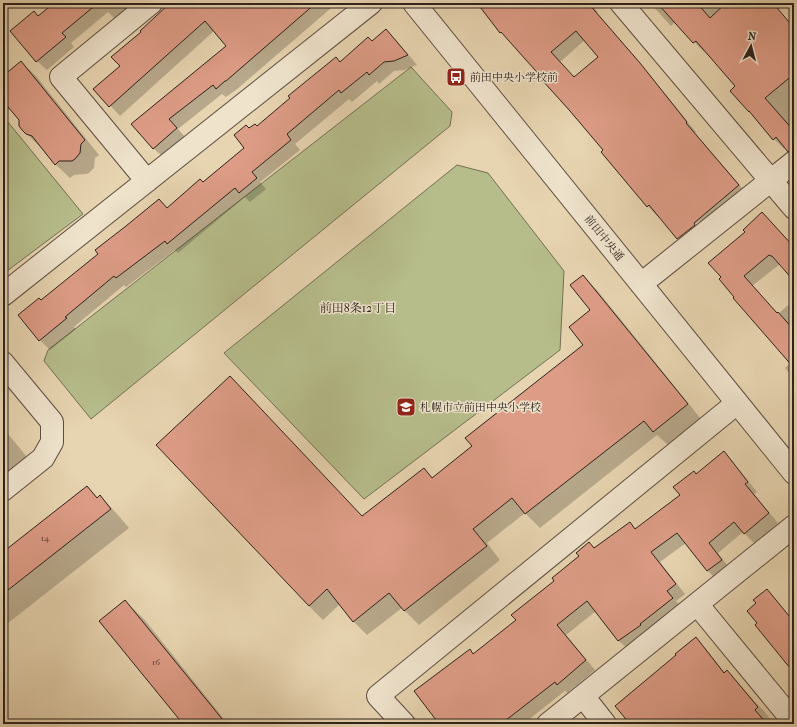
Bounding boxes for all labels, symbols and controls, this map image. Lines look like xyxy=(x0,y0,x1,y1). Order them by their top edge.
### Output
north arrow xyxy=(731,26,771,66)
text: N xyxy=(747,30,758,44)
bus stop icon: 前田中央小学校前 xyxy=(445,66,467,88)
place label: 前田中央小学校前 xyxy=(470,71,558,84)
street label: 前田中央通 xyxy=(582,213,626,263)
district label: 前田8条12丁目 xyxy=(320,301,396,315)
school or university icon: 札幌市立前田中央小学校 xyxy=(395,396,417,418)
place label: 札幌市立前田中央小学校 xyxy=(420,401,541,414)
house number: 14 xyxy=(41,533,50,543)
house number: 16 xyxy=(152,657,160,667)

